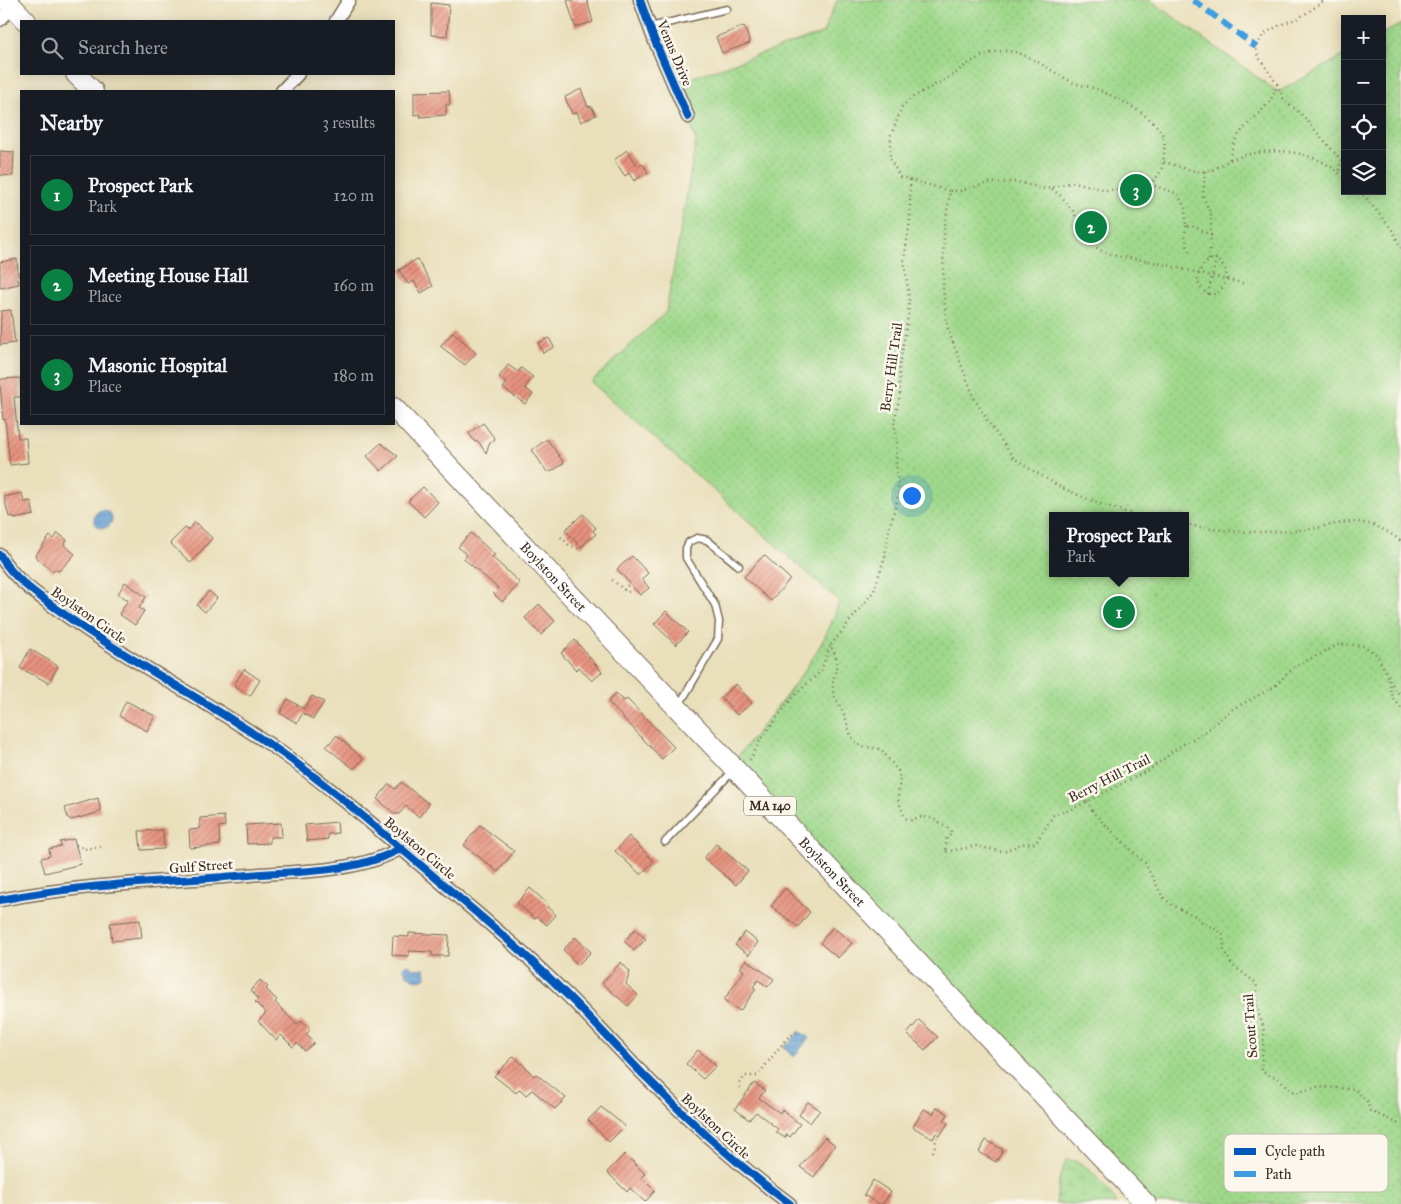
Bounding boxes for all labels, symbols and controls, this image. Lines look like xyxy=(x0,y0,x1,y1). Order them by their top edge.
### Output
map controls xyxy=(1341,15,1386,195)
button: + xyxy=(1341,15,1386,60)
street label: Venus Drive xyxy=(653,17,696,89)
search box xyxy=(20,20,395,75)
icon: search xyxy=(38,34,66,62)
text: Search here xyxy=(78,36,168,59)
button: − xyxy=(1341,60,1386,105)
button: locate xyxy=(1341,105,1386,150)
text: Nearby xyxy=(40,110,103,136)
text: 3 results xyxy=(322,113,375,132)
button: layers xyxy=(1341,150,1386,195)
pin: 3 xyxy=(1120,171,1152,209)
text: Prospect Park xyxy=(88,174,193,197)
text: 1 xyxy=(54,186,60,205)
text: 120 m xyxy=(334,186,374,205)
text: Park xyxy=(88,197,117,216)
pin: 2 xyxy=(1075,208,1107,246)
text: Meeting House Hall xyxy=(88,264,248,287)
text: 2 xyxy=(53,276,61,295)
text: 160 m xyxy=(333,276,374,295)
text: Place xyxy=(88,287,122,306)
street label: Berry Hill Trail xyxy=(877,321,906,413)
text: Masonic Hospital xyxy=(88,354,227,377)
text: 3 xyxy=(54,366,60,385)
text: 180 m xyxy=(333,366,374,385)
text: Place xyxy=(88,377,122,396)
your location xyxy=(899,483,925,509)
popup xyxy=(1049,512,1189,577)
text: Prospect Park xyxy=(1066,524,1172,547)
street label: Boylston Street xyxy=(516,539,590,615)
text: Park xyxy=(1066,547,1095,566)
street label: Boylston Circle xyxy=(48,583,130,648)
pin: 1 xyxy=(1103,593,1135,631)
street label: Berry Hill Trail xyxy=(1065,750,1153,806)
road number: MA 140 xyxy=(744,796,796,816)
street label: Boylston Circle xyxy=(380,813,459,883)
street label: Boylston Street xyxy=(795,834,869,910)
street label: Gulf Street xyxy=(169,856,234,877)
street label: Scout Trail xyxy=(1240,993,1261,1059)
street label: Boylston Circle xyxy=(678,1090,754,1163)
legend xyxy=(1224,1134,1388,1192)
text: Cycle path xyxy=(1265,1143,1325,1160)
text: Path xyxy=(1265,1166,1292,1183)

